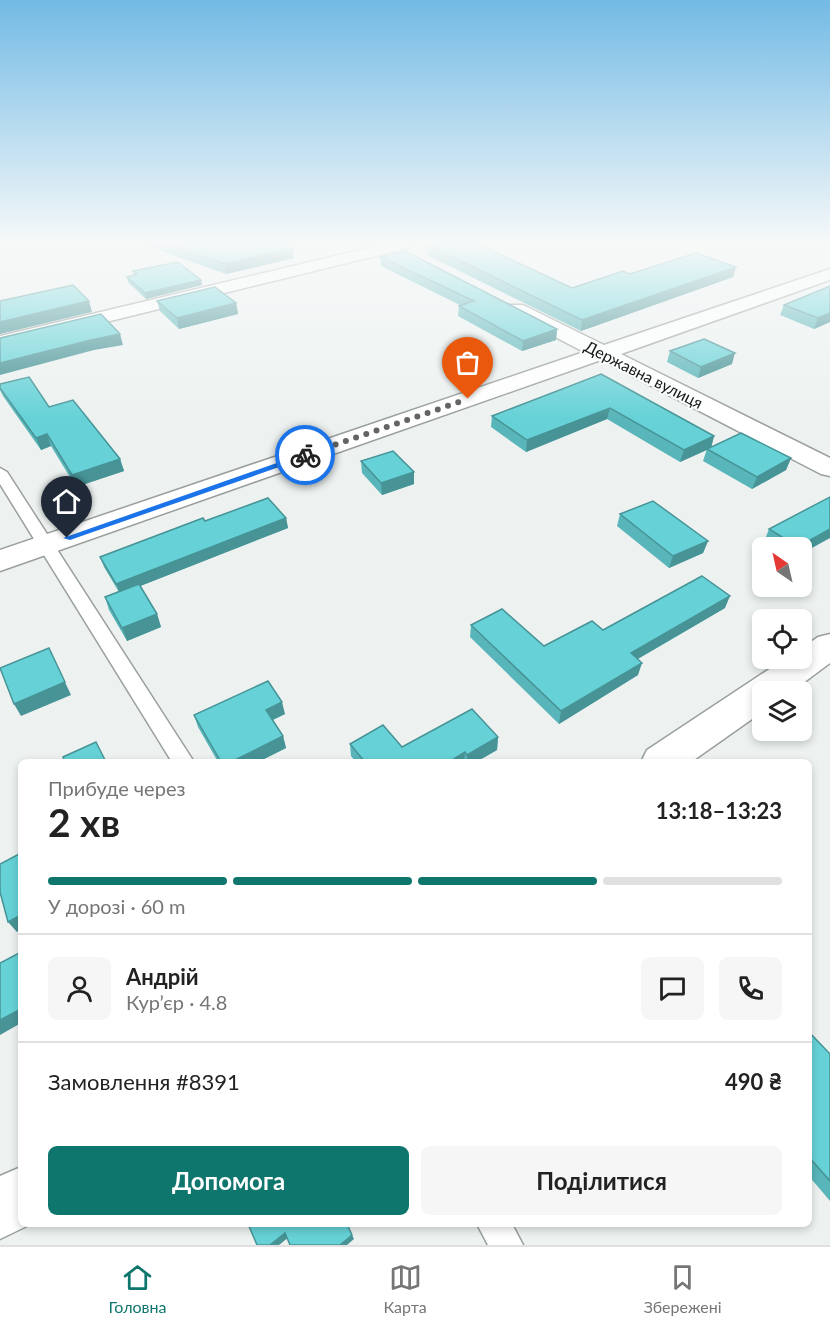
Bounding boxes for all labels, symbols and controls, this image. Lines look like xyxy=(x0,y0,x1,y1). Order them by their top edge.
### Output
street label: Державна вулиця xyxy=(582,336,706,412)
pin xyxy=(442,337,493,399)
icon: bag xyxy=(451,346,484,379)
courier xyxy=(275,425,335,485)
icon: bike xyxy=(289,439,322,472)
pin xyxy=(41,476,92,538)
icon: home xyxy=(50,485,83,518)
north arrow xyxy=(752,537,812,597)
map controls xyxy=(752,537,812,741)
button: locate xyxy=(752,609,812,669)
button: layers xyxy=(752,681,812,741)
text: Прибуде через xyxy=(48,776,185,800)
text: 13:18–13:23 xyxy=(656,797,782,824)
text: 2 хв xyxy=(48,799,120,845)
text: У дорозі · 60 m xyxy=(48,894,186,918)
button: person xyxy=(48,957,111,1020)
button: chat xyxy=(641,957,704,1020)
button: phone xyxy=(719,957,782,1020)
text: Андрій xyxy=(126,963,199,990)
text: Кур’єр · 4.8 xyxy=(126,990,227,1014)
text: Замовлення #8391 xyxy=(48,1068,240,1095)
text: 490 ₴ xyxy=(725,1068,782,1095)
button: Допомога xyxy=(48,1146,409,1215)
button: Поділитися xyxy=(421,1146,782,1215)
tab: Головна xyxy=(108,1261,167,1316)
tab: Карта xyxy=(383,1261,427,1316)
tab: Збережені xyxy=(644,1261,722,1316)

